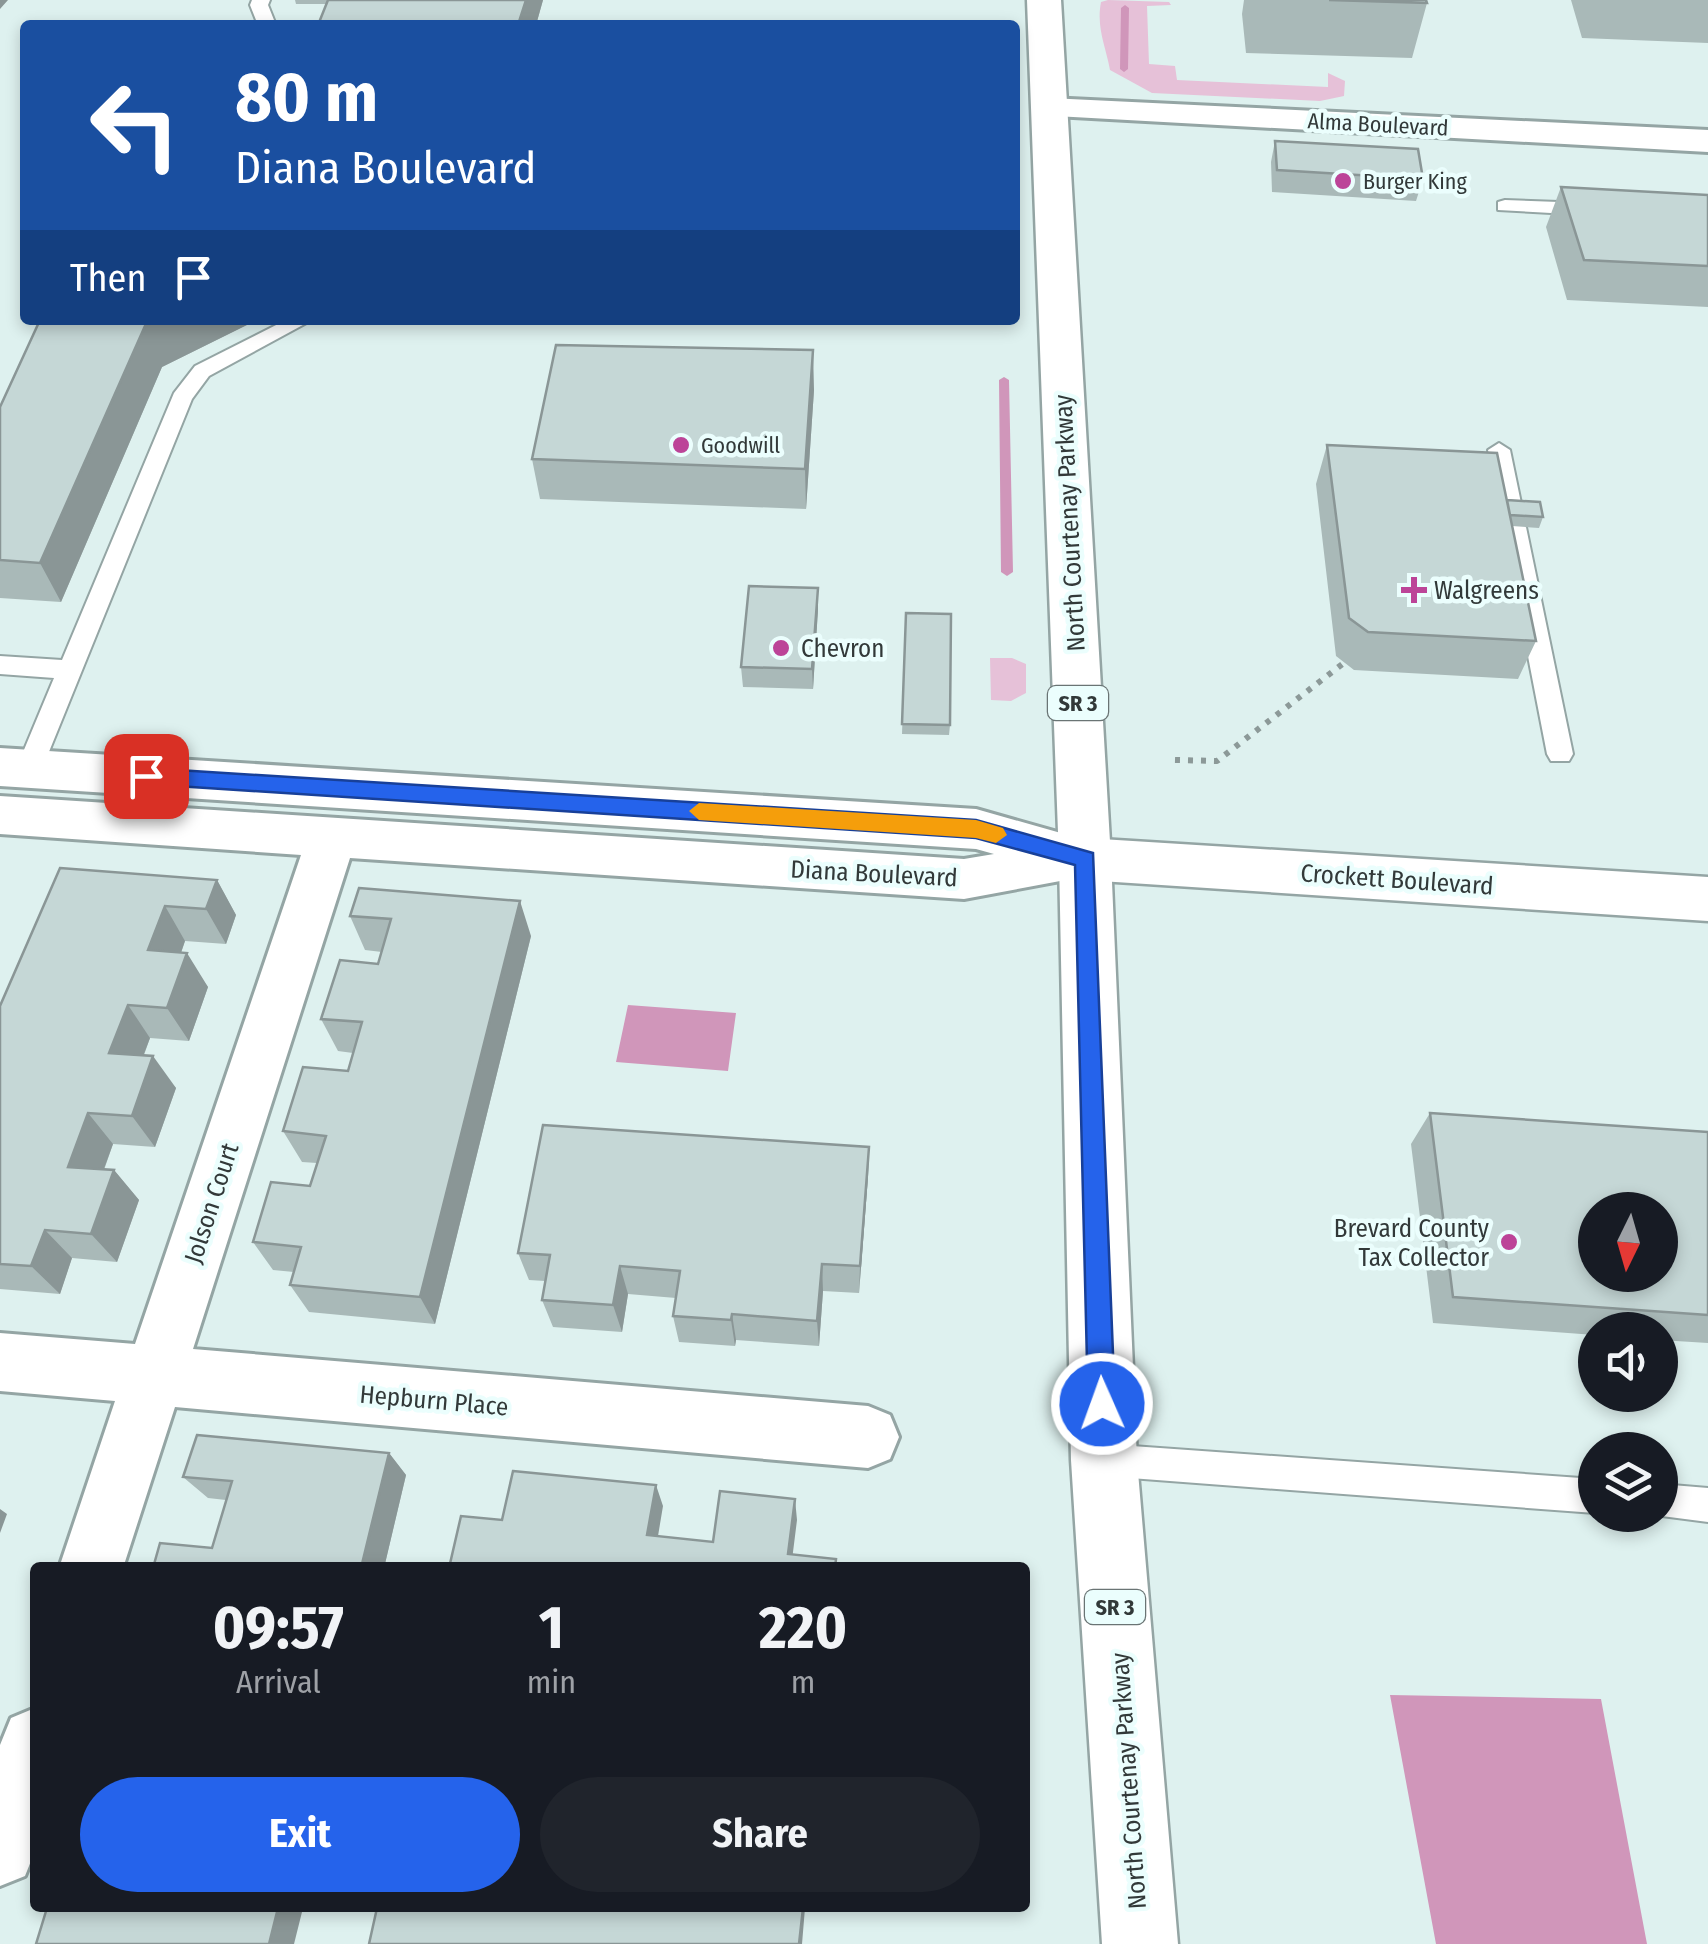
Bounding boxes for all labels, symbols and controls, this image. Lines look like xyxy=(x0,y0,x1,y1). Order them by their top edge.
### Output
text: 80 m xyxy=(235,56,378,140)
icon: left xyxy=(70,60,200,190)
street label: Alma Boulevard xyxy=(1307,107,1449,142)
text: Diana Boulevard xyxy=(235,141,536,195)
place label: Burger King xyxy=(1363,168,1467,195)
marker: Burger King xyxy=(1332,170,1354,192)
icon: arrive xyxy=(166,250,221,305)
text: Then xyxy=(70,255,146,301)
street label: North Courtenay Parkway xyxy=(1048,394,1092,652)
place label: Goodwill xyxy=(701,432,780,459)
marker: Goodwill xyxy=(670,434,692,456)
place label: Walgreens xyxy=(1434,576,1539,606)
marker: Walgreens xyxy=(1403,579,1425,601)
place label: Chevron xyxy=(801,634,884,664)
marker: Chevron xyxy=(770,637,792,659)
road number: SR 3 xyxy=(1048,686,1108,720)
pin xyxy=(104,734,189,819)
icon: arrive xyxy=(119,749,174,804)
street label: Diana Boulevard xyxy=(790,855,958,893)
street label: Crockett Boulevard xyxy=(1299,858,1494,902)
street label: Jolson Court xyxy=(178,1139,246,1267)
north arrow xyxy=(1578,1192,1678,1292)
map controls xyxy=(1578,1192,1678,1532)
place label: Brevard County Tax Collector xyxy=(1334,1214,1489,1273)
marker: Brevard County Tax Collector xyxy=(1498,1231,1520,1253)
button: sound xyxy=(1578,1312,1678,1412)
position arrow xyxy=(1050,1352,1154,1456)
street label: Hepburn Place xyxy=(358,1380,509,1422)
button: layers xyxy=(1578,1432,1678,1532)
road number: SR 3 xyxy=(1085,1590,1145,1624)
text: 09:57 xyxy=(213,1592,344,1664)
text: 1 xyxy=(539,1592,564,1664)
text: 220 xyxy=(759,1592,847,1664)
street label: North Courtenay Parkway xyxy=(1105,1652,1153,1910)
text: Arrival xyxy=(236,1663,321,1701)
text: min xyxy=(527,1663,576,1701)
text: m xyxy=(791,1663,815,1701)
button: Exit xyxy=(80,1777,520,1892)
button: Share xyxy=(540,1777,980,1892)

